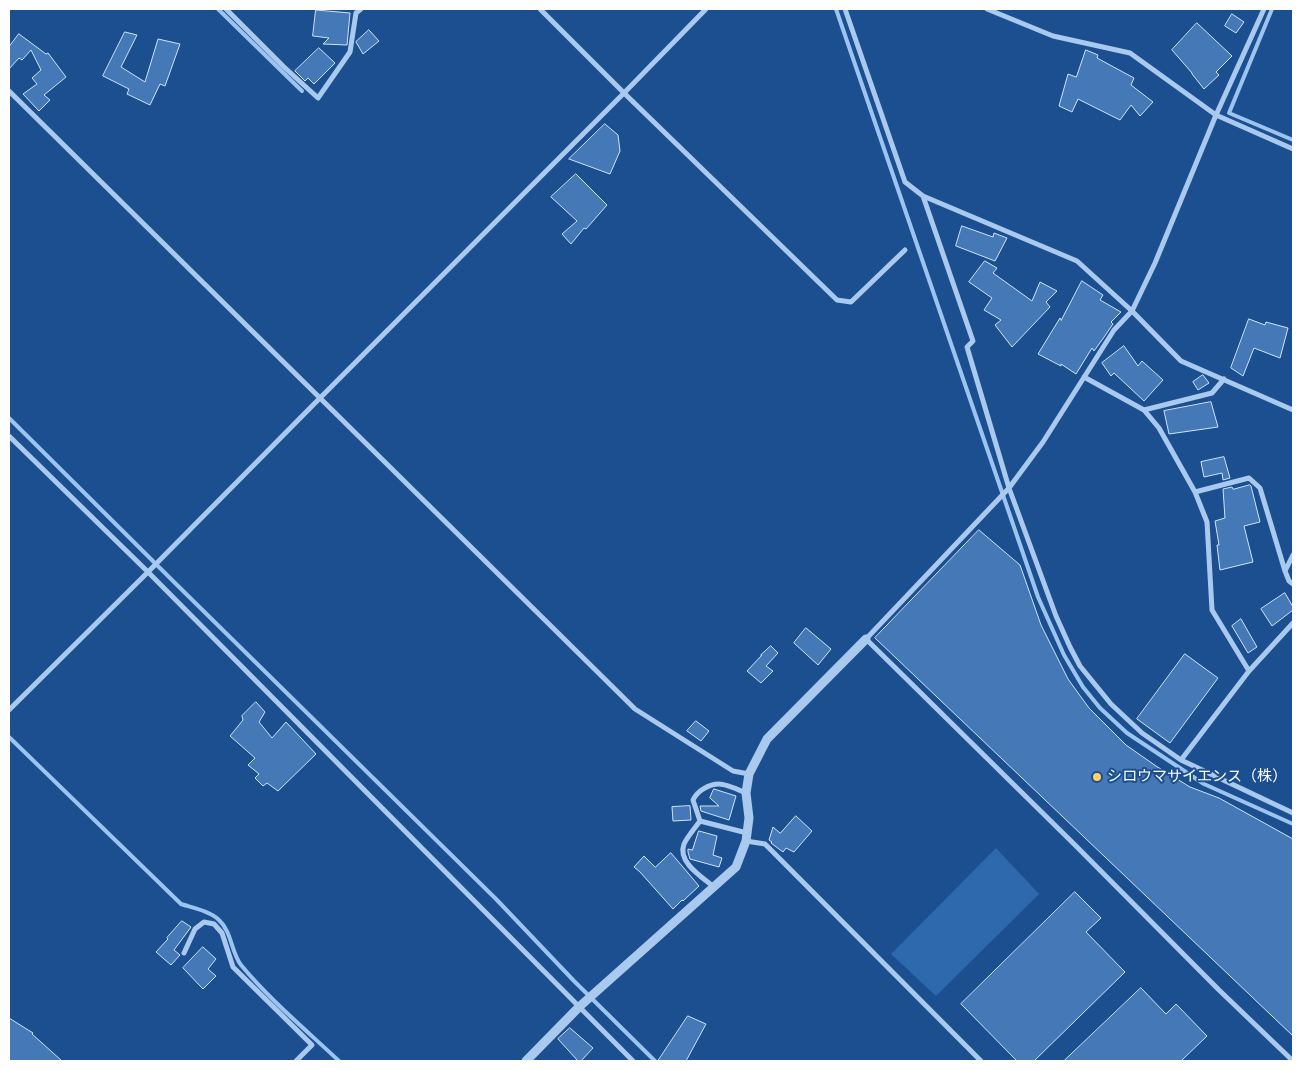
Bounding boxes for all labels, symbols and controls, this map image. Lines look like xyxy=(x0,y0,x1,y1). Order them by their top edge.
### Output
place label: シロウマサイエンス（株） xyxy=(1107,768,1287,786)
marker: シロウマサイエンス（株） xyxy=(1091,771,1103,783)

